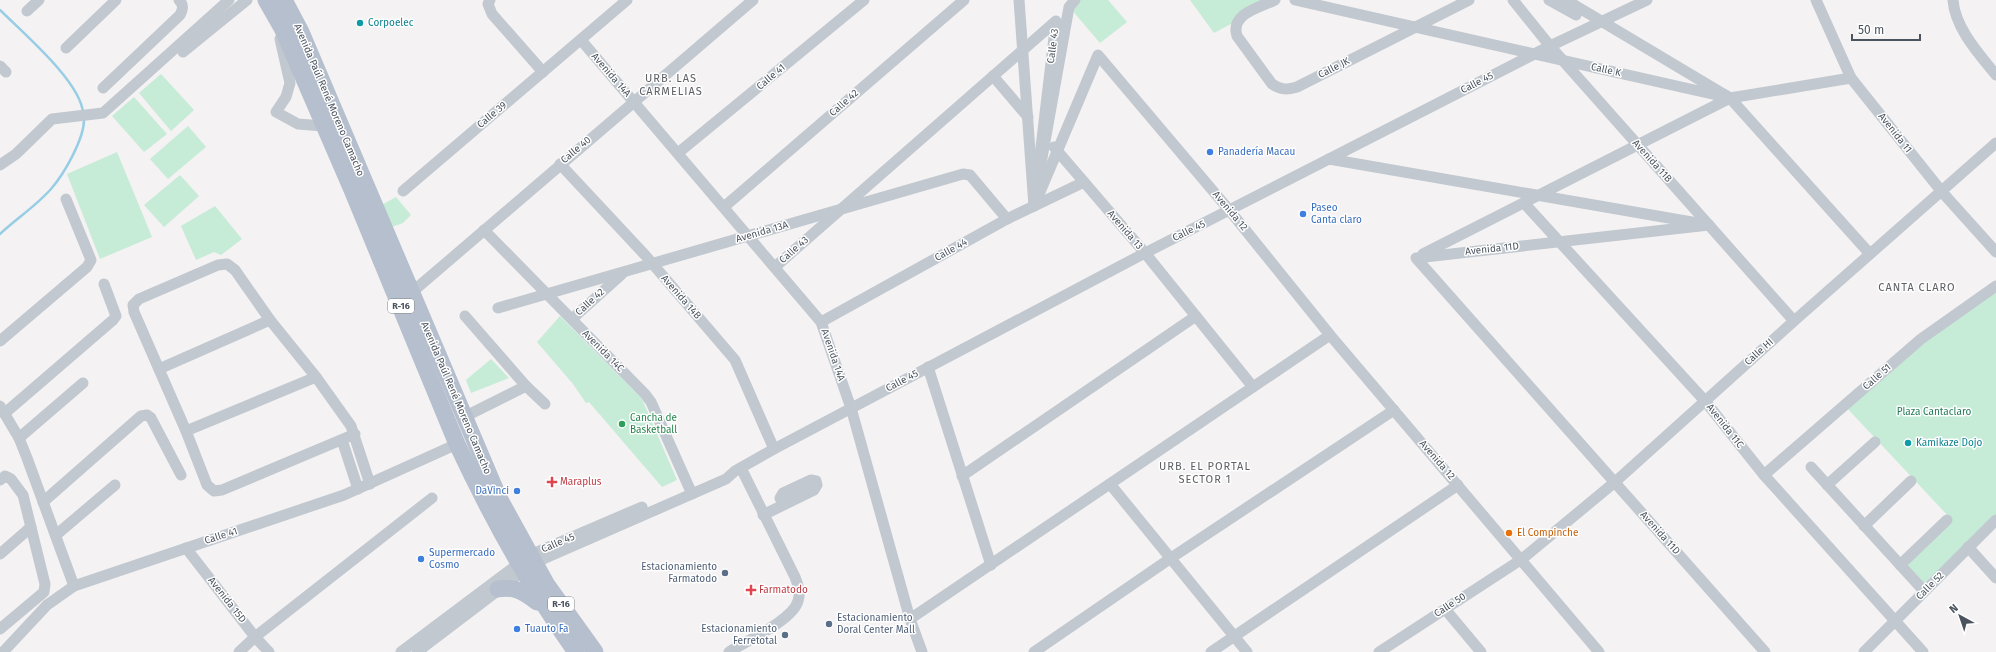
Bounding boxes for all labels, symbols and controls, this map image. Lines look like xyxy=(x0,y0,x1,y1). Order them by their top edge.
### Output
scale bar xyxy=(1852,16,1920,42)
place label: Corpoelec xyxy=(368,17,414,29)
marker: Corpoelec xyxy=(355,18,365,28)
street label: Avenida Paúl René Moreno Camacho xyxy=(291,21,368,178)
text: 50 m xyxy=(1858,23,1884,37)
street label: Calle 43 xyxy=(1045,28,1061,64)
street label: Avenida 14A xyxy=(589,51,633,100)
street label: Calle JK xyxy=(1316,55,1352,81)
street label: Calle K xyxy=(1590,61,1622,79)
street label: Calle 41 xyxy=(754,62,788,92)
street label: Calle 45 xyxy=(1459,70,1495,96)
district label: URB. LAS CARMELIAS xyxy=(639,72,703,98)
street label: Calle 42 xyxy=(827,87,861,119)
street label: Calle 39 xyxy=(475,99,509,131)
street label: Avenida 11 xyxy=(1876,111,1914,155)
street label: Calle 40 xyxy=(558,134,594,166)
street label: Avenida 11B xyxy=(1630,137,1674,185)
place label: Panadería Macau xyxy=(1218,145,1295,158)
marker: Panadería Macau xyxy=(1205,147,1215,157)
street label: Avenida 12 xyxy=(1210,189,1250,233)
place label: Paseo Canta claro xyxy=(1311,202,1362,226)
street label: Avenida 13 xyxy=(1105,208,1145,252)
marker: Paseo Canta claro xyxy=(1298,209,1308,219)
street label: Calle 45 xyxy=(1171,218,1207,244)
street label: Avenida 13A xyxy=(734,219,790,245)
street label: Calle 43 xyxy=(777,234,811,266)
street label: Calle 44 xyxy=(933,236,970,264)
street label: Avenida 11D xyxy=(1465,240,1519,258)
street label: Avenida 14B xyxy=(659,272,703,322)
district label: CANTA CLARO xyxy=(1878,281,1956,294)
street label: Calle 42 xyxy=(573,286,607,318)
road number: R-16 xyxy=(388,299,414,313)
street label: Avenida Paúl René Moreno Camacho xyxy=(418,319,495,476)
street label: Avenida 14A xyxy=(819,327,848,383)
street label: Avenida 14C xyxy=(580,328,627,375)
street label: Calle HI xyxy=(1742,336,1776,368)
street label: Calle 51 xyxy=(1860,361,1894,393)
street label: Calle 45 xyxy=(884,367,920,395)
street label: Avenida 11C xyxy=(1704,401,1746,451)
park label: Plaza Cantaclaro xyxy=(1897,406,1971,418)
place label: Cancha de Basketball xyxy=(630,412,677,436)
marker: Cancha de Basketball xyxy=(617,419,627,429)
place label: Kamikaze Dojo xyxy=(1916,437,1983,449)
street label: Avenida 12 xyxy=(1417,438,1457,482)
marker: Kamikaze Dojo xyxy=(1903,438,1913,448)
district label: URB. EL PORTAL SECTOR 1 xyxy=(1159,460,1251,486)
place label: Maraplus xyxy=(560,476,602,488)
marker: Maraplus xyxy=(547,477,557,487)
place label: DaVinci xyxy=(475,485,509,497)
marker: DaVinci xyxy=(512,486,522,496)
street label: Avenida 11D xyxy=(1638,509,1682,557)
street label: Calle 41 xyxy=(203,525,239,547)
place label: El Compinche xyxy=(1517,527,1578,539)
marker: El Compinche xyxy=(1504,528,1514,538)
street label: Calle 45 xyxy=(540,531,576,555)
place label: Supermercado Cosmo xyxy=(429,547,495,571)
marker: Supermercado Cosmo xyxy=(416,554,426,564)
place label: Estacionamiento Farmatodo xyxy=(641,561,717,585)
marker: Estacionamiento Farmatodo xyxy=(720,568,730,578)
street label: Calle 52 xyxy=(1914,569,1947,602)
street label: Avenida 15D xyxy=(205,575,249,625)
place label: Farmatodo xyxy=(759,584,808,596)
marker: Farmatodo xyxy=(746,585,756,595)
street label: Calle 50 xyxy=(1432,590,1468,620)
north arrow xyxy=(1940,596,1980,636)
road number: R-16 xyxy=(548,597,574,611)
text: N xyxy=(1947,601,1961,616)
place label: Estacionamiento Doral Center Mall xyxy=(837,612,915,636)
marker: Estacionamiento Doral Center Mall xyxy=(824,619,834,629)
place label: Tuauto Fa xyxy=(525,623,569,635)
place label: Estacionamiento Ferretotal xyxy=(701,623,777,647)
marker: Tuauto Fa xyxy=(512,624,522,634)
marker: Estacionamiento Ferretotal xyxy=(780,630,790,640)

